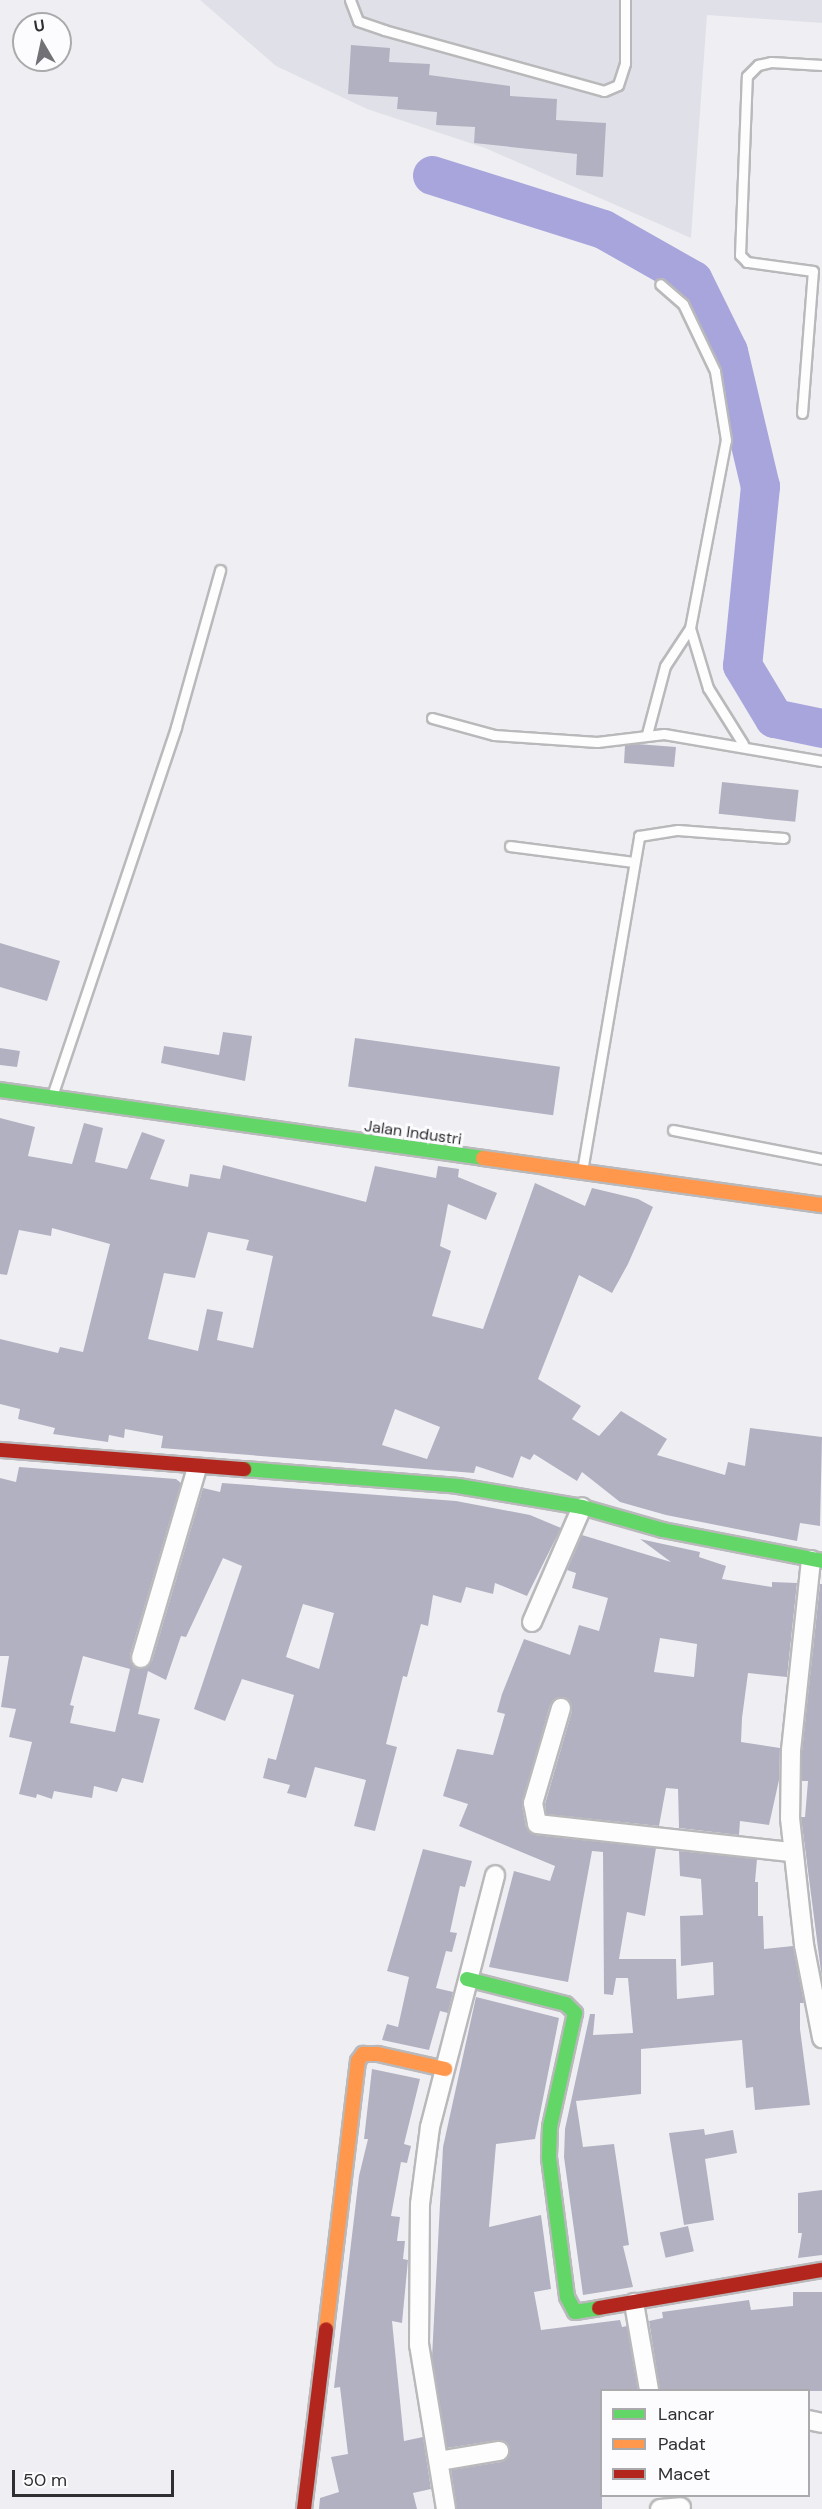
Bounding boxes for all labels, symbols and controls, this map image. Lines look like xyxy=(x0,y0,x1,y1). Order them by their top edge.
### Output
north arrow xyxy=(12,12,72,72)
text: U xyxy=(32,14,46,37)
street label: Jalan Industri xyxy=(363,1117,463,1149)
legend xyxy=(600,2389,810,2497)
text: Lancar xyxy=(658,2402,714,2426)
text: Padat xyxy=(658,2432,706,2456)
scale bar xyxy=(15,2458,177,2496)
text: Macet xyxy=(658,2462,710,2486)
text: 50 m xyxy=(23,2468,67,2492)

